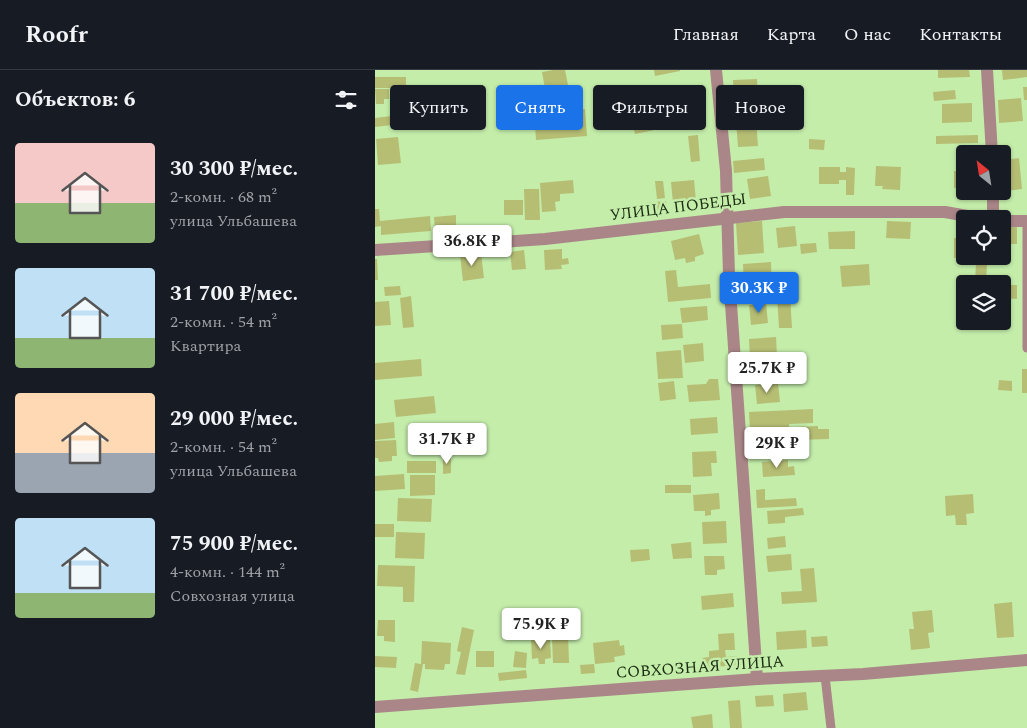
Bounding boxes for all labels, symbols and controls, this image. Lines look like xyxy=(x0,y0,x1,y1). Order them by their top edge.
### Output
text: Roofr xyxy=(25,17,88,53)
text: Главная xyxy=(673,21,739,48)
text: Карта xyxy=(767,21,816,48)
text: О нас xyxy=(844,21,891,48)
text: Контакты xyxy=(919,21,1002,48)
text: Объектов: 6 xyxy=(15,84,136,116)
chip: Купить xyxy=(390,85,486,130)
chip: Снять xyxy=(496,85,583,130)
chip: Фильтры xyxy=(593,85,706,130)
chip: Новое xyxy=(716,85,804,130)
icon: filters xyxy=(332,86,360,114)
north arrow xyxy=(956,145,1011,200)
map controls xyxy=(956,145,1011,330)
text: 30 300 ₽/мес. xyxy=(170,153,298,185)
icon: home xyxy=(55,163,115,223)
text: 2-комн. · 68 m² xyxy=(170,185,277,209)
street label: УЛИЦА ПОБЕДЫ xyxy=(608,187,748,227)
text: улица Ульбашева xyxy=(170,209,297,233)
button: locate xyxy=(956,210,1011,265)
pin: 36.8K ₽ xyxy=(426,224,518,267)
text: 36.8K ₽ xyxy=(444,229,500,253)
pin: 30.3K ₽ xyxy=(713,272,805,314)
button: layers xyxy=(956,275,1011,330)
text: 30.3K ₽ xyxy=(731,276,787,300)
text: 31 700 ₽/мес. xyxy=(170,278,298,310)
icon: home xyxy=(55,288,115,348)
text: 2-комн. · 54 m² xyxy=(170,310,277,334)
text: Квартира xyxy=(170,334,241,358)
pin: 25.7K ₽ xyxy=(721,352,813,394)
text: 25.7K ₽ xyxy=(739,356,795,380)
text: 29 000 ₽/мес. xyxy=(170,403,298,435)
icon: home xyxy=(55,413,115,473)
pin: 31.7K ₽ xyxy=(401,422,493,465)
pin: 29K ₽ xyxy=(742,426,812,469)
text: 31.7K ₽ xyxy=(419,427,475,451)
text: 29K ₽ xyxy=(755,431,799,455)
text: 2-комн. · 54 m² xyxy=(170,435,277,459)
text: улица Ульбашева xyxy=(170,459,297,483)
text: 75 900 ₽/мес. xyxy=(170,528,298,560)
icon: home xyxy=(55,538,115,598)
text: 4-комн. · 144 m² xyxy=(170,560,285,584)
text: Совхозная улица xyxy=(170,584,295,608)
pin: 75.9K ₽ xyxy=(495,608,587,650)
text: 75.9K ₽ xyxy=(513,612,569,636)
street label: СОВХОЗНАЯ УЛИЦА xyxy=(615,649,785,685)

